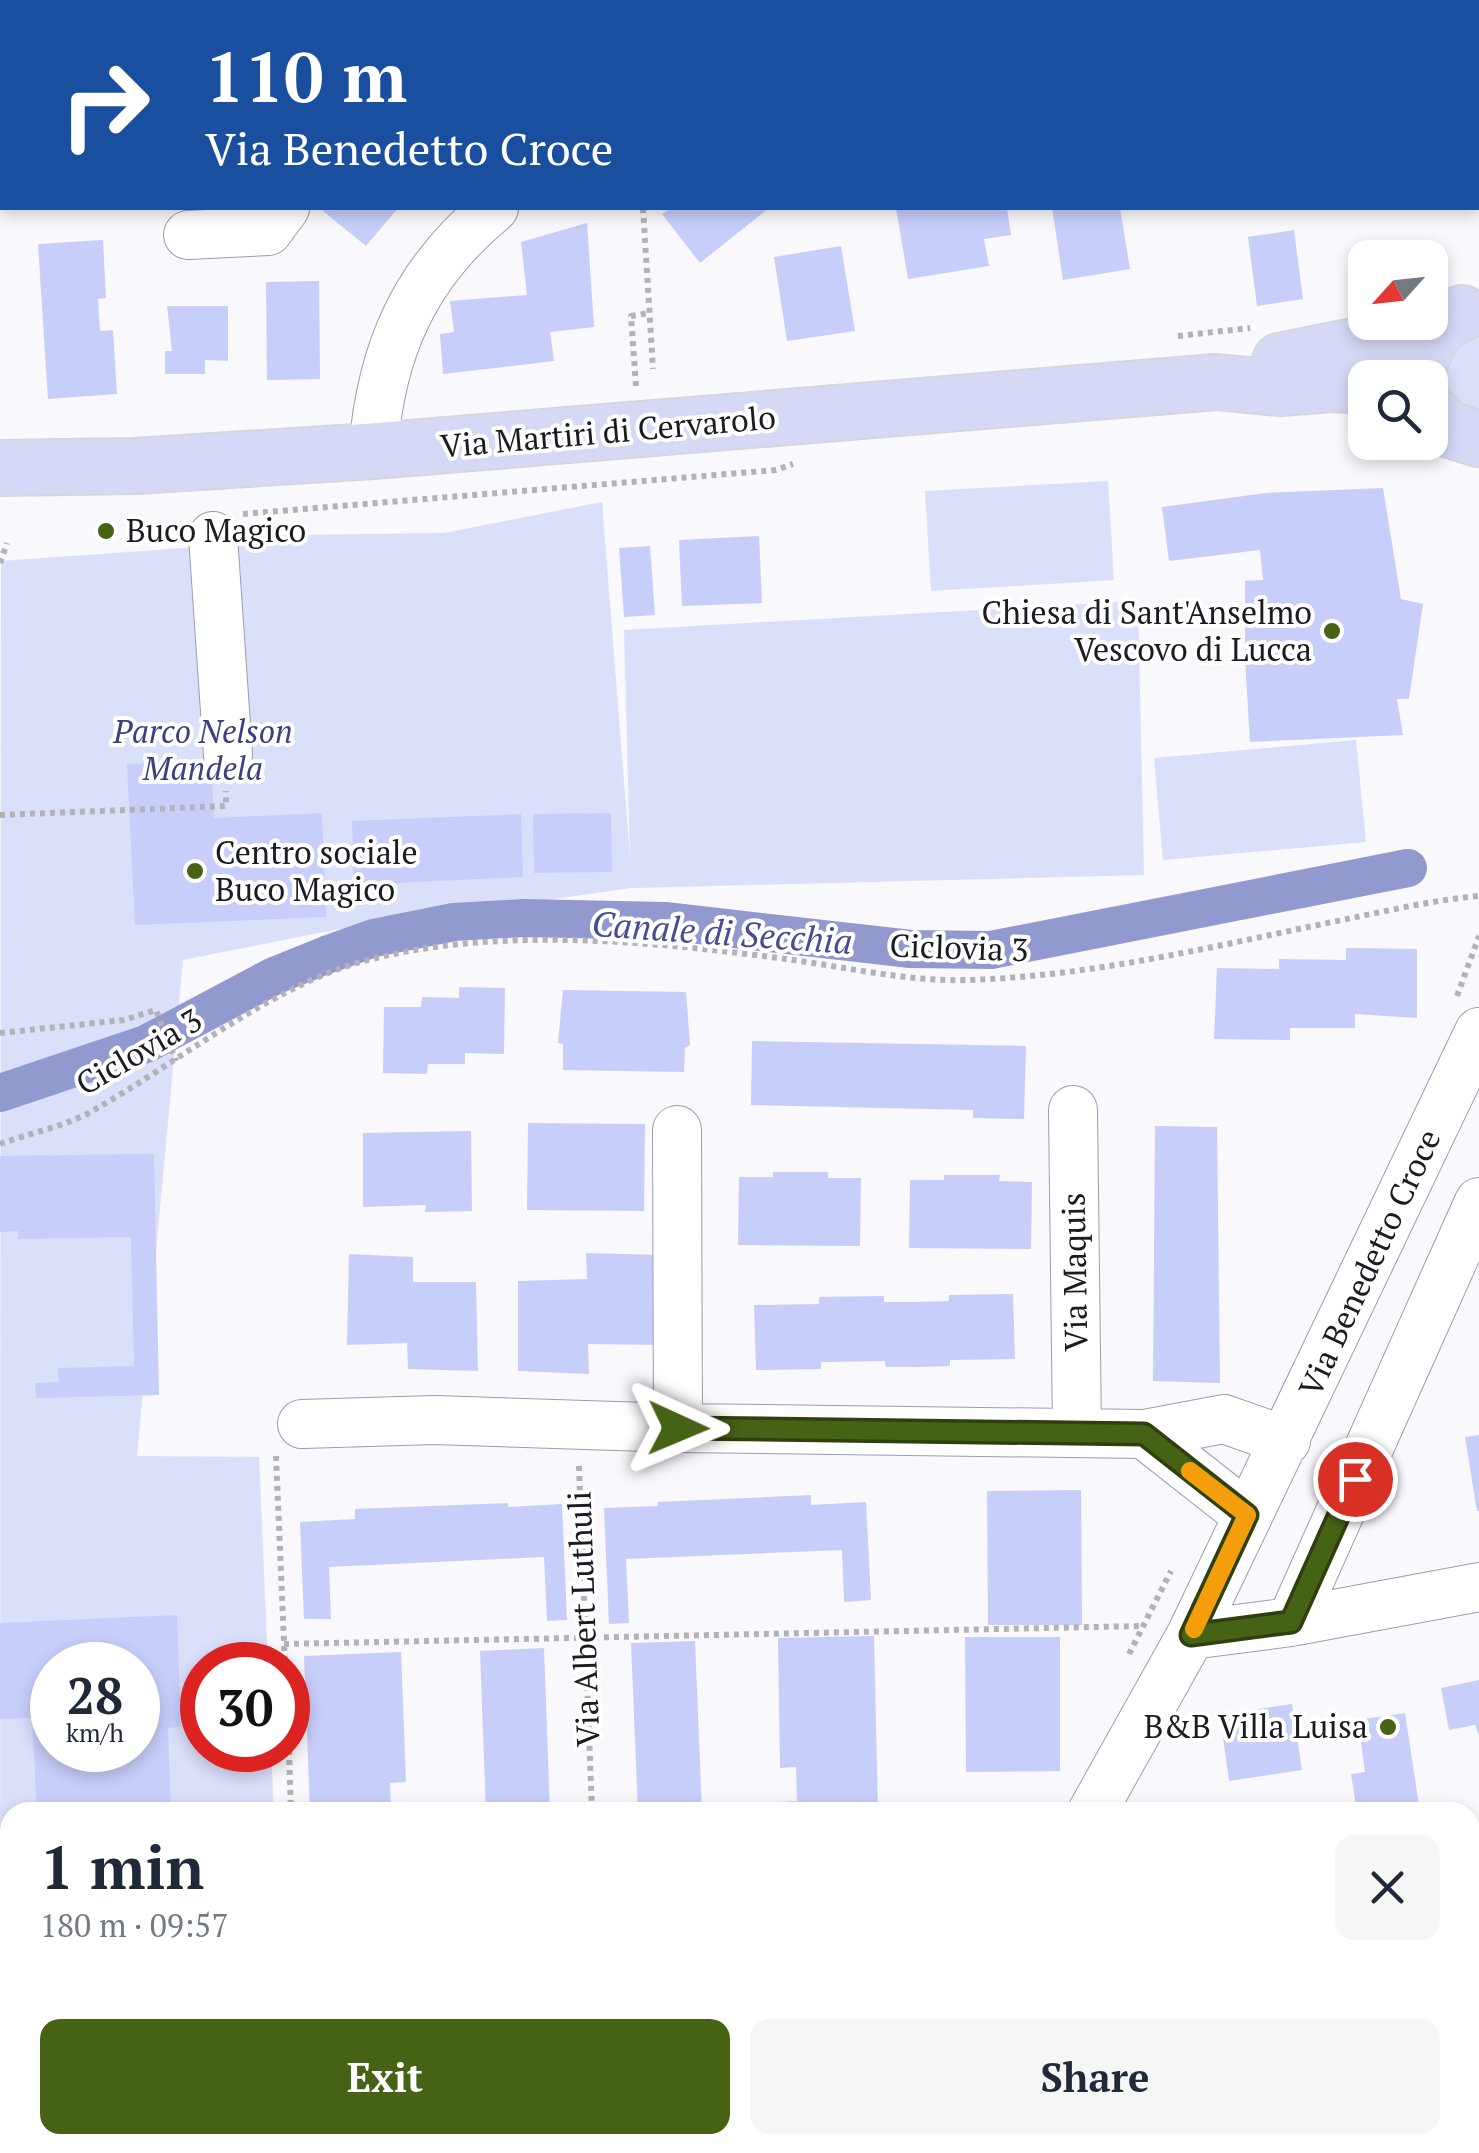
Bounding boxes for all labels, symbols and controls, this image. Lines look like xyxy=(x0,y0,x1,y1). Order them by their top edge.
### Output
text: 110 m xyxy=(205,29,407,122)
icon: right xyxy=(40,40,170,170)
text: Via Benedetto Croce xyxy=(205,118,613,178)
north arrow xyxy=(1348,240,1448,340)
map controls xyxy=(1348,240,1448,460)
button: search xyxy=(1348,360,1448,460)
street label: Via Martiri di Cervarolo xyxy=(438,395,777,467)
place label: Buco Magico xyxy=(126,509,306,551)
marker: Buco Magico xyxy=(95,520,117,542)
place label: Chiesa di Sant'Anselmo Vescovo di Lucca xyxy=(982,591,1312,670)
marker: Chiesa di Sant'Anselmo Vescovo di Lucca xyxy=(1321,620,1343,642)
park label: Parco Nelson Mandela xyxy=(112,710,293,789)
place label: Centro sociale Buco Magico xyxy=(215,831,418,910)
marker: Centro sociale Buco Magico xyxy=(184,860,206,882)
water label: Canale di Secchia xyxy=(590,900,854,964)
street label: Ciclovia 3 xyxy=(889,924,1029,970)
street label: Ciclovia 3 xyxy=(68,998,209,1104)
street label: Via Benedetto Croce xyxy=(1289,1122,1449,1403)
street label: Via Maquis xyxy=(1052,1192,1096,1352)
position arrow xyxy=(626,1376,730,1480)
pin xyxy=(1313,1437,1398,1522)
icon: arrive xyxy=(1328,1452,1383,1507)
street label: Via Albert Luthuli xyxy=(558,1490,608,1748)
speed limit sign: 30 xyxy=(180,1642,310,1772)
text: 28 xyxy=(67,1662,123,1728)
place label: B&B Villa Luisa xyxy=(1144,1705,1368,1747)
text: km/h xyxy=(66,1716,124,1749)
marker: B&B Villa Luisa xyxy=(1377,1716,1399,1738)
text: 1 min xyxy=(40,1827,204,1906)
button: close xyxy=(1335,1835,1440,1940)
text: 180 m · 09:57 xyxy=(40,1904,228,1946)
button: Exit xyxy=(40,2019,730,2134)
button: Share xyxy=(750,2019,1440,2134)

